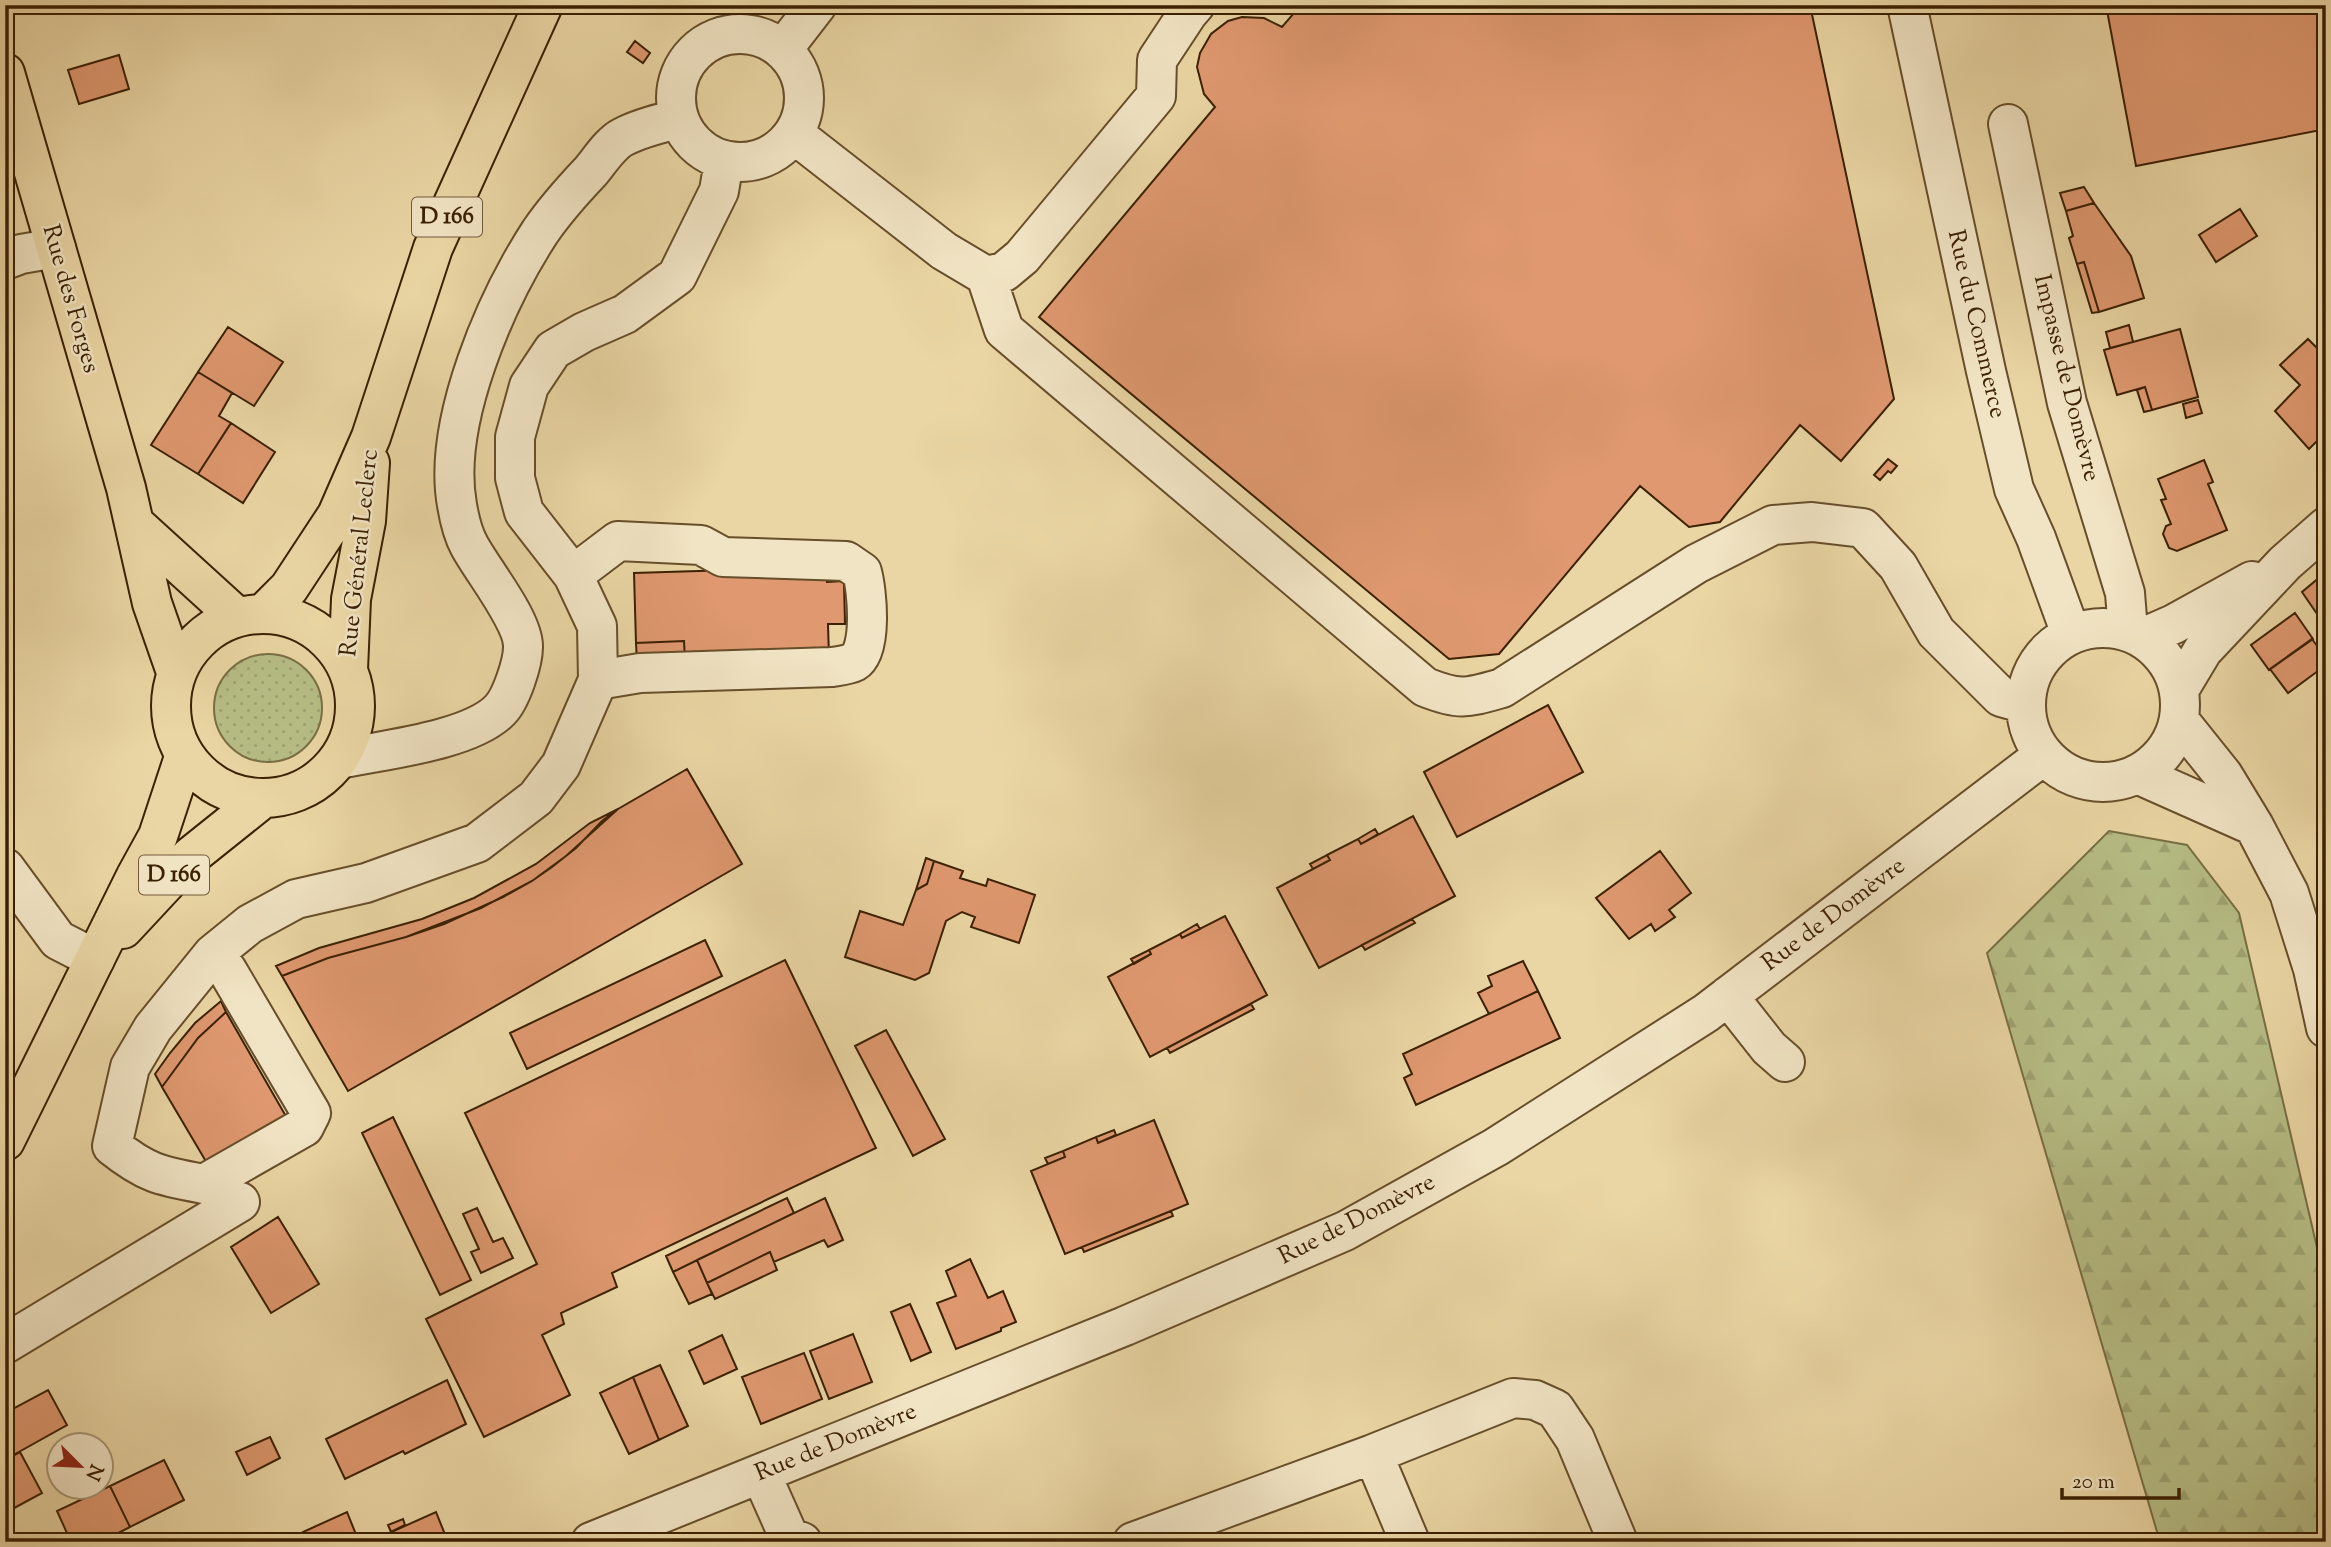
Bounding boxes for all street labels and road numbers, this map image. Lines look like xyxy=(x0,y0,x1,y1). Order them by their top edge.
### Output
road number: D 166 xyxy=(412,198,482,236)
street label: Rue des Forges xyxy=(33,221,107,377)
street label: Rue du Commerce xyxy=(1938,226,2014,422)
street label: Impasse de Domèvre xyxy=(2024,271,2108,485)
street label: Rue Général Leclerc xyxy=(332,447,388,658)
street label: Rue de Domèvre xyxy=(1755,850,1913,980)
road number: D 166 xyxy=(139,856,209,894)
street label: Rue de Domèvre xyxy=(1273,1166,1441,1274)
street label: Rue de Domèvre xyxy=(750,1395,922,1491)

